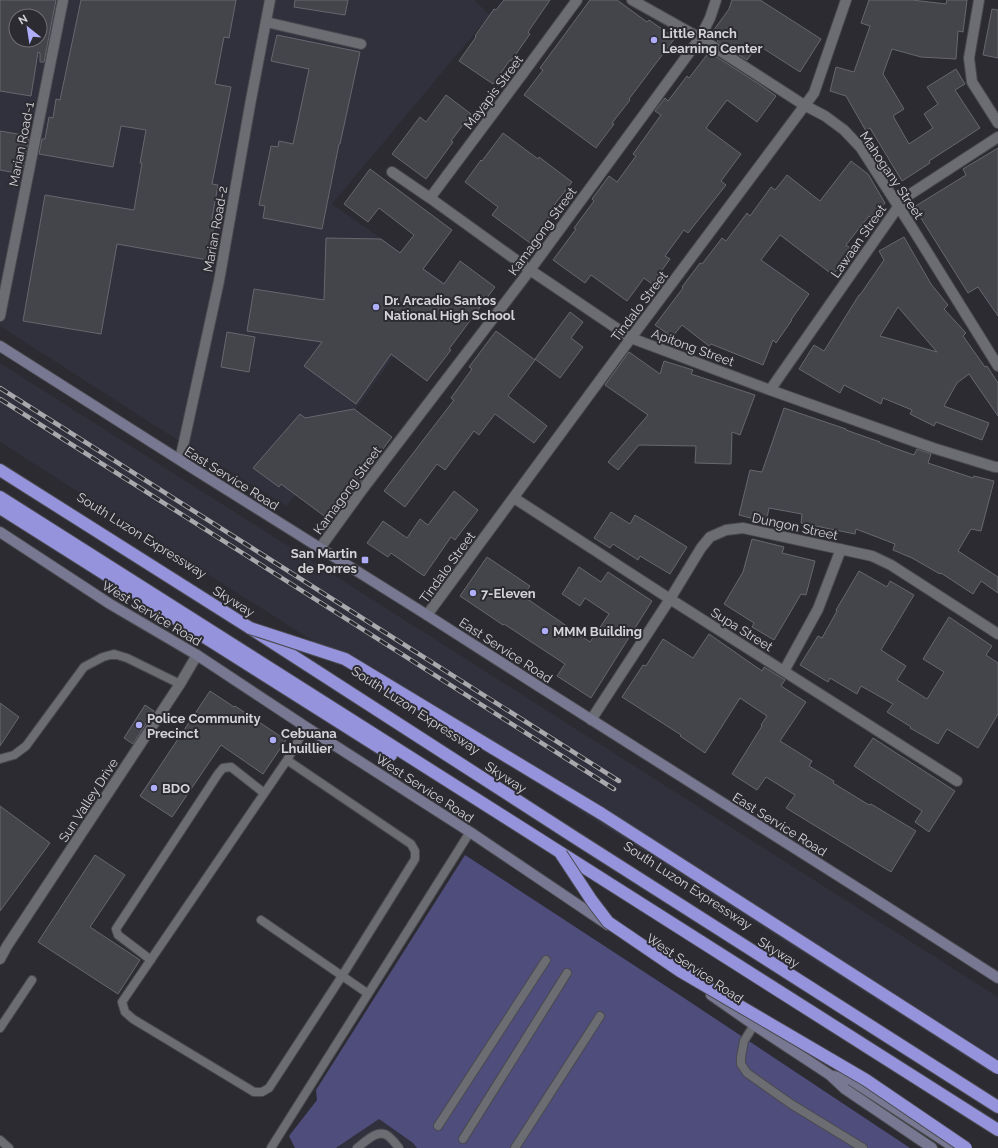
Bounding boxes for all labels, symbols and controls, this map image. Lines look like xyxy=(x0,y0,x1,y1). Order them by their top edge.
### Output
north arrow xyxy=(8,8,48,48)
text: N xyxy=(16,12,30,28)
place label: Little Ranch Learning Center xyxy=(662,26,762,56)
marker: Little Ranch Learning Center xyxy=(649,35,659,45)
street label: Mayapis Street xyxy=(461,52,526,132)
street label: Marian Road-1 xyxy=(6,100,37,188)
street label: Mahogany Street xyxy=(857,129,927,222)
street label: Kamagong Street xyxy=(505,184,580,278)
street label: Marian Road-2 xyxy=(201,185,230,273)
street label: Lawaan Street xyxy=(828,201,890,281)
street label: Tindalo Street xyxy=(608,268,671,344)
place label: Dr. Arcadio Santos National High School xyxy=(384,293,516,323)
marker: Dr. Arcadio Santos National High School xyxy=(371,302,381,312)
street label: Apitong Street xyxy=(650,326,737,370)
street label: East Service Road xyxy=(182,443,281,513)
street label: Kamagong Street xyxy=(310,443,385,537)
street label: South Luzon Expressway xyxy=(74,489,209,582)
street label: Dungon Street xyxy=(751,510,840,543)
street label: Tindalo Street xyxy=(417,528,479,606)
place label: San Martin de Porres xyxy=(291,546,358,576)
marker: San Martin de Porres xyxy=(360,555,370,565)
street label: West Service Road xyxy=(99,578,204,649)
street label: Skyway xyxy=(210,583,257,620)
place label: 7-Eleven xyxy=(481,586,536,601)
marker: 7-Eleven xyxy=(468,588,478,598)
street label: Supa Street xyxy=(708,604,776,655)
street label: East Service Road xyxy=(456,615,555,686)
place label: MMM Building xyxy=(553,624,642,639)
marker: MMM Building xyxy=(540,626,550,636)
street label: South Luzon Expressway xyxy=(349,663,483,758)
place label: Police Community Precinct xyxy=(147,711,261,741)
marker: Police Community Precinct xyxy=(134,720,144,730)
place label: Cebuana Lhuillier xyxy=(281,726,337,756)
marker: Cebuana Lhuillier xyxy=(268,735,278,745)
street label: West Service Road xyxy=(373,751,476,826)
street label: Sun Valley Drive xyxy=(56,755,121,845)
street label: Skyway xyxy=(482,759,529,796)
place label: BDO xyxy=(162,781,190,796)
marker: BDO xyxy=(149,783,159,793)
street label: East Service Road xyxy=(730,789,829,859)
street label: South Luzon Expressway xyxy=(621,838,755,933)
street label: West Service Road xyxy=(644,931,746,1006)
street label: Skyway xyxy=(755,934,802,971)

